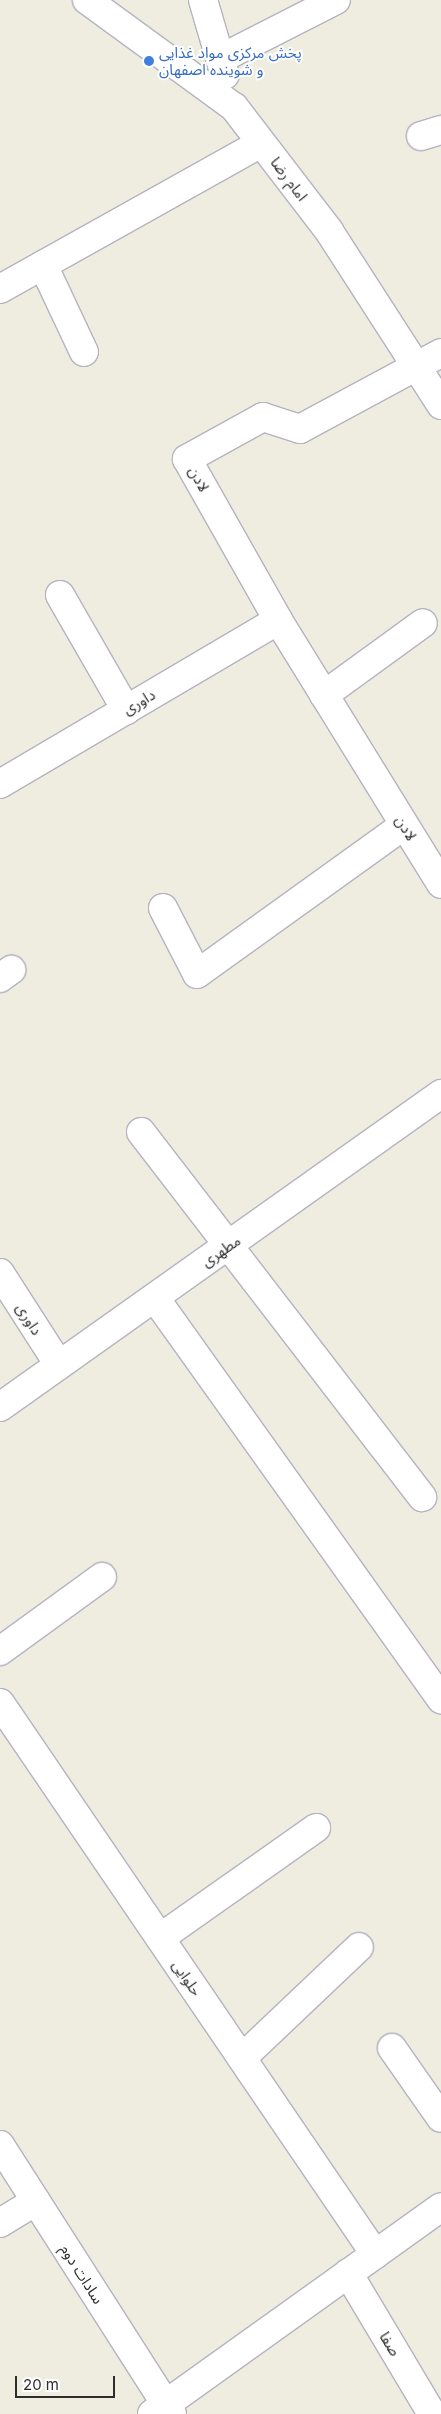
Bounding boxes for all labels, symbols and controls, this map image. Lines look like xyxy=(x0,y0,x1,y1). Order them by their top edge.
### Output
place label: پخش مرکزی مواد غذایی و شوینده اصفهان xyxy=(159,43,302,78)
marker: پخش مرکزی مواد غذایی و شوینده اصفهان xyxy=(143,55,155,67)
street label: امام رضا xyxy=(267,154,311,204)
street label: لادن xyxy=(185,463,213,495)
street label: داوری xyxy=(120,685,158,719)
street label: لادن xyxy=(391,812,421,844)
street label: مطهری xyxy=(198,1231,244,1271)
street label: داوری xyxy=(12,1300,46,1338)
street label: حلوایی xyxy=(168,1957,206,1999)
street label: سادات دوم xyxy=(57,2241,107,2307)
street label: صفا xyxy=(376,2329,404,2359)
scale bar xyxy=(18,2366,118,2398)
text: 20 m xyxy=(23,2375,59,2394)

